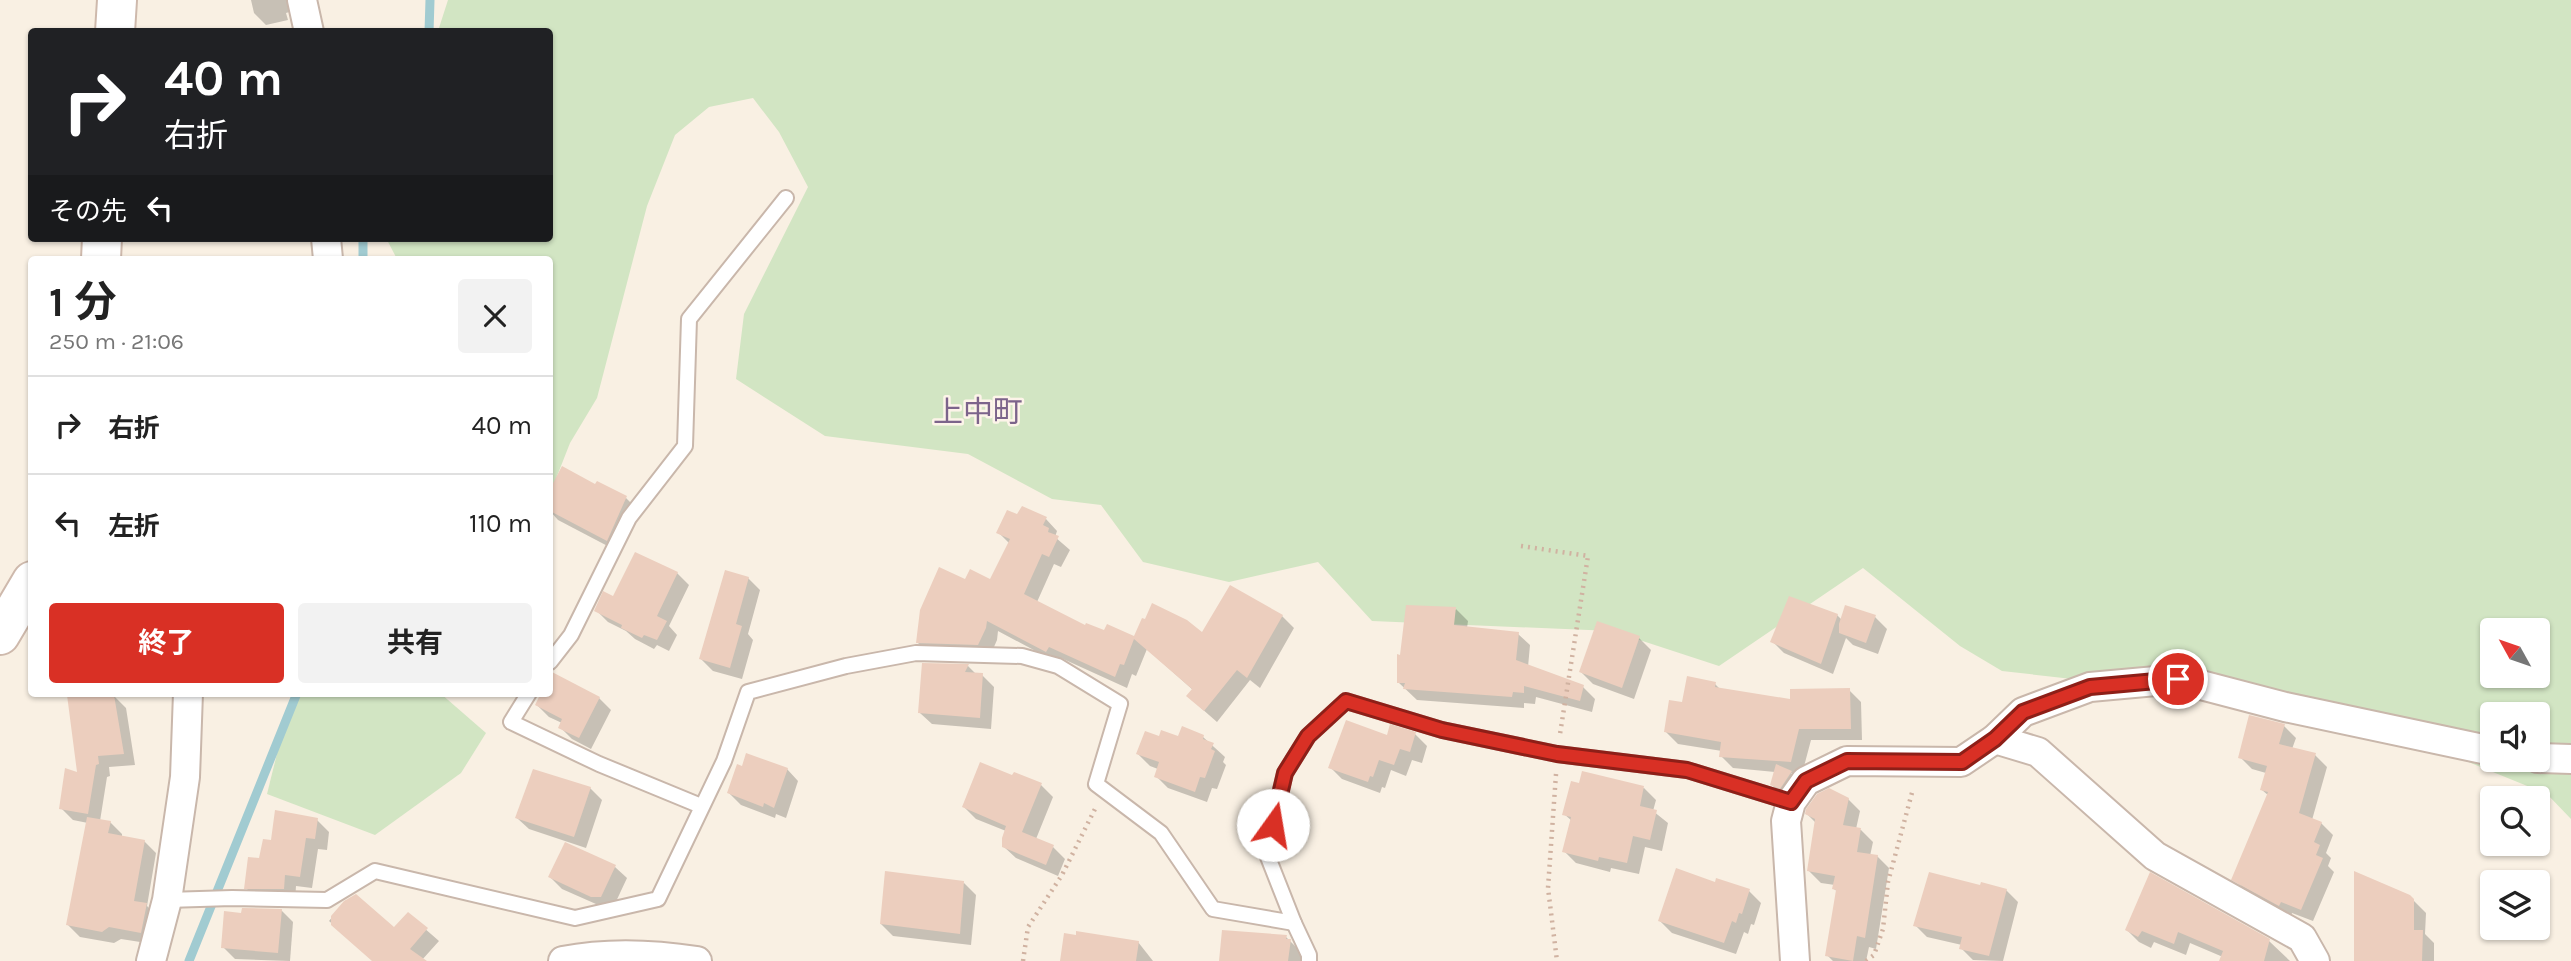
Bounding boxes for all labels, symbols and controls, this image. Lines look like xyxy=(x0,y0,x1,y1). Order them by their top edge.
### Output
text: 40 m xyxy=(164,50,283,107)
icon: right xyxy=(49,56,140,147)
text: 右折 xyxy=(164,117,228,154)
icon: left xyxy=(141,189,179,227)
text: その先 xyxy=(49,196,127,227)
text: 1 分 xyxy=(49,277,117,327)
button: close xyxy=(458,279,532,353)
text: 250 m · 21:06 xyxy=(49,328,184,355)
district label: 上中町 xyxy=(933,394,1023,430)
icon: right xyxy=(49,406,87,444)
text: 40 m xyxy=(472,410,532,441)
text: 右折 xyxy=(108,413,160,444)
icon: left xyxy=(49,504,87,542)
text: 110 m xyxy=(469,508,532,539)
text: 左折 xyxy=(108,511,160,542)
button: 終了 xyxy=(49,603,284,683)
button: 共有 xyxy=(298,603,532,683)
north arrow xyxy=(2480,618,2550,688)
map controls xyxy=(2480,618,2550,940)
pin xyxy=(2148,649,2208,709)
icon: arrive xyxy=(2159,660,2197,698)
button: sound xyxy=(2480,702,2550,772)
button: search xyxy=(2480,786,2550,856)
position arrow xyxy=(1236,788,1310,862)
button: layers xyxy=(2480,870,2550,940)

